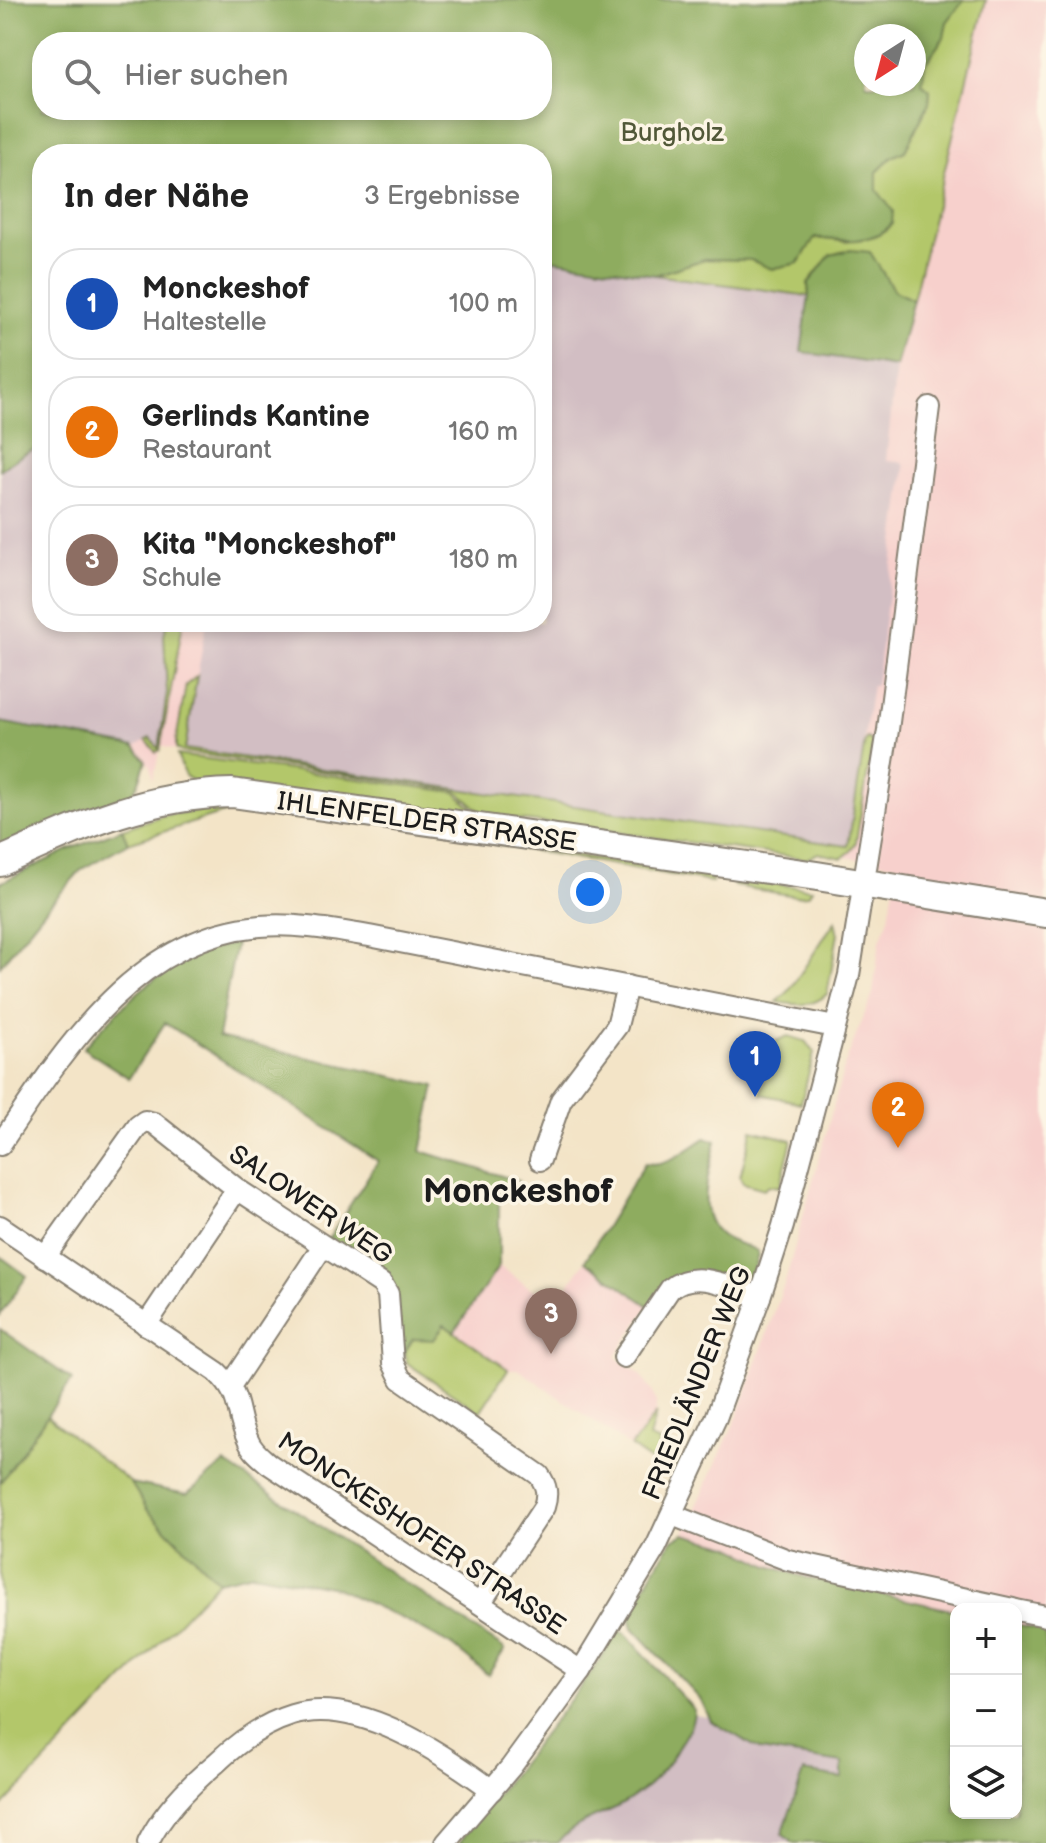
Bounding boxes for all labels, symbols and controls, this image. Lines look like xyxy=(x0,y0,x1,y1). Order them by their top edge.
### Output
north arrow xyxy=(854,24,926,96)
search box xyxy=(32,32,552,120)
icon: search xyxy=(60,54,104,98)
text: Hier suchen xyxy=(124,58,289,94)
park label: Burgholz xyxy=(620,118,724,149)
text: In der Nähe xyxy=(64,176,249,217)
text: 3 Ergebnisse xyxy=(364,181,520,212)
text: Monckeshof xyxy=(142,271,310,307)
text: 1 xyxy=(87,289,97,320)
text: 100 m xyxy=(449,289,518,320)
text: Haltestelle xyxy=(142,307,266,338)
text: Gerlinds Kantine xyxy=(142,399,370,435)
text: 2 xyxy=(84,417,100,448)
text: 160 m xyxy=(448,417,518,448)
text: Restaurant xyxy=(142,435,271,466)
text: Kita "Monckeshof" xyxy=(142,527,397,563)
text: 3 xyxy=(84,545,100,576)
text: 180 m xyxy=(449,545,518,576)
text: Schule xyxy=(142,563,221,594)
street label: IHLENFELDER STRASSE xyxy=(275,786,578,859)
your location xyxy=(570,872,610,912)
pin: 1 xyxy=(729,1031,781,1097)
pin: 2 xyxy=(872,1082,924,1148)
street label: SALOWER WEG xyxy=(223,1139,398,1271)
district label: Monckeshof xyxy=(423,1171,614,1212)
street label: FRIEDLÄNDER WEG xyxy=(635,1262,758,1505)
pin: 3 xyxy=(525,1288,577,1354)
street label: MONCKESHOFER STRASSE xyxy=(271,1426,571,1642)
map controls xyxy=(950,1603,1022,1819)
button: + xyxy=(950,1603,1022,1675)
button: − xyxy=(950,1675,1022,1747)
button: layers xyxy=(950,1747,1022,1819)

